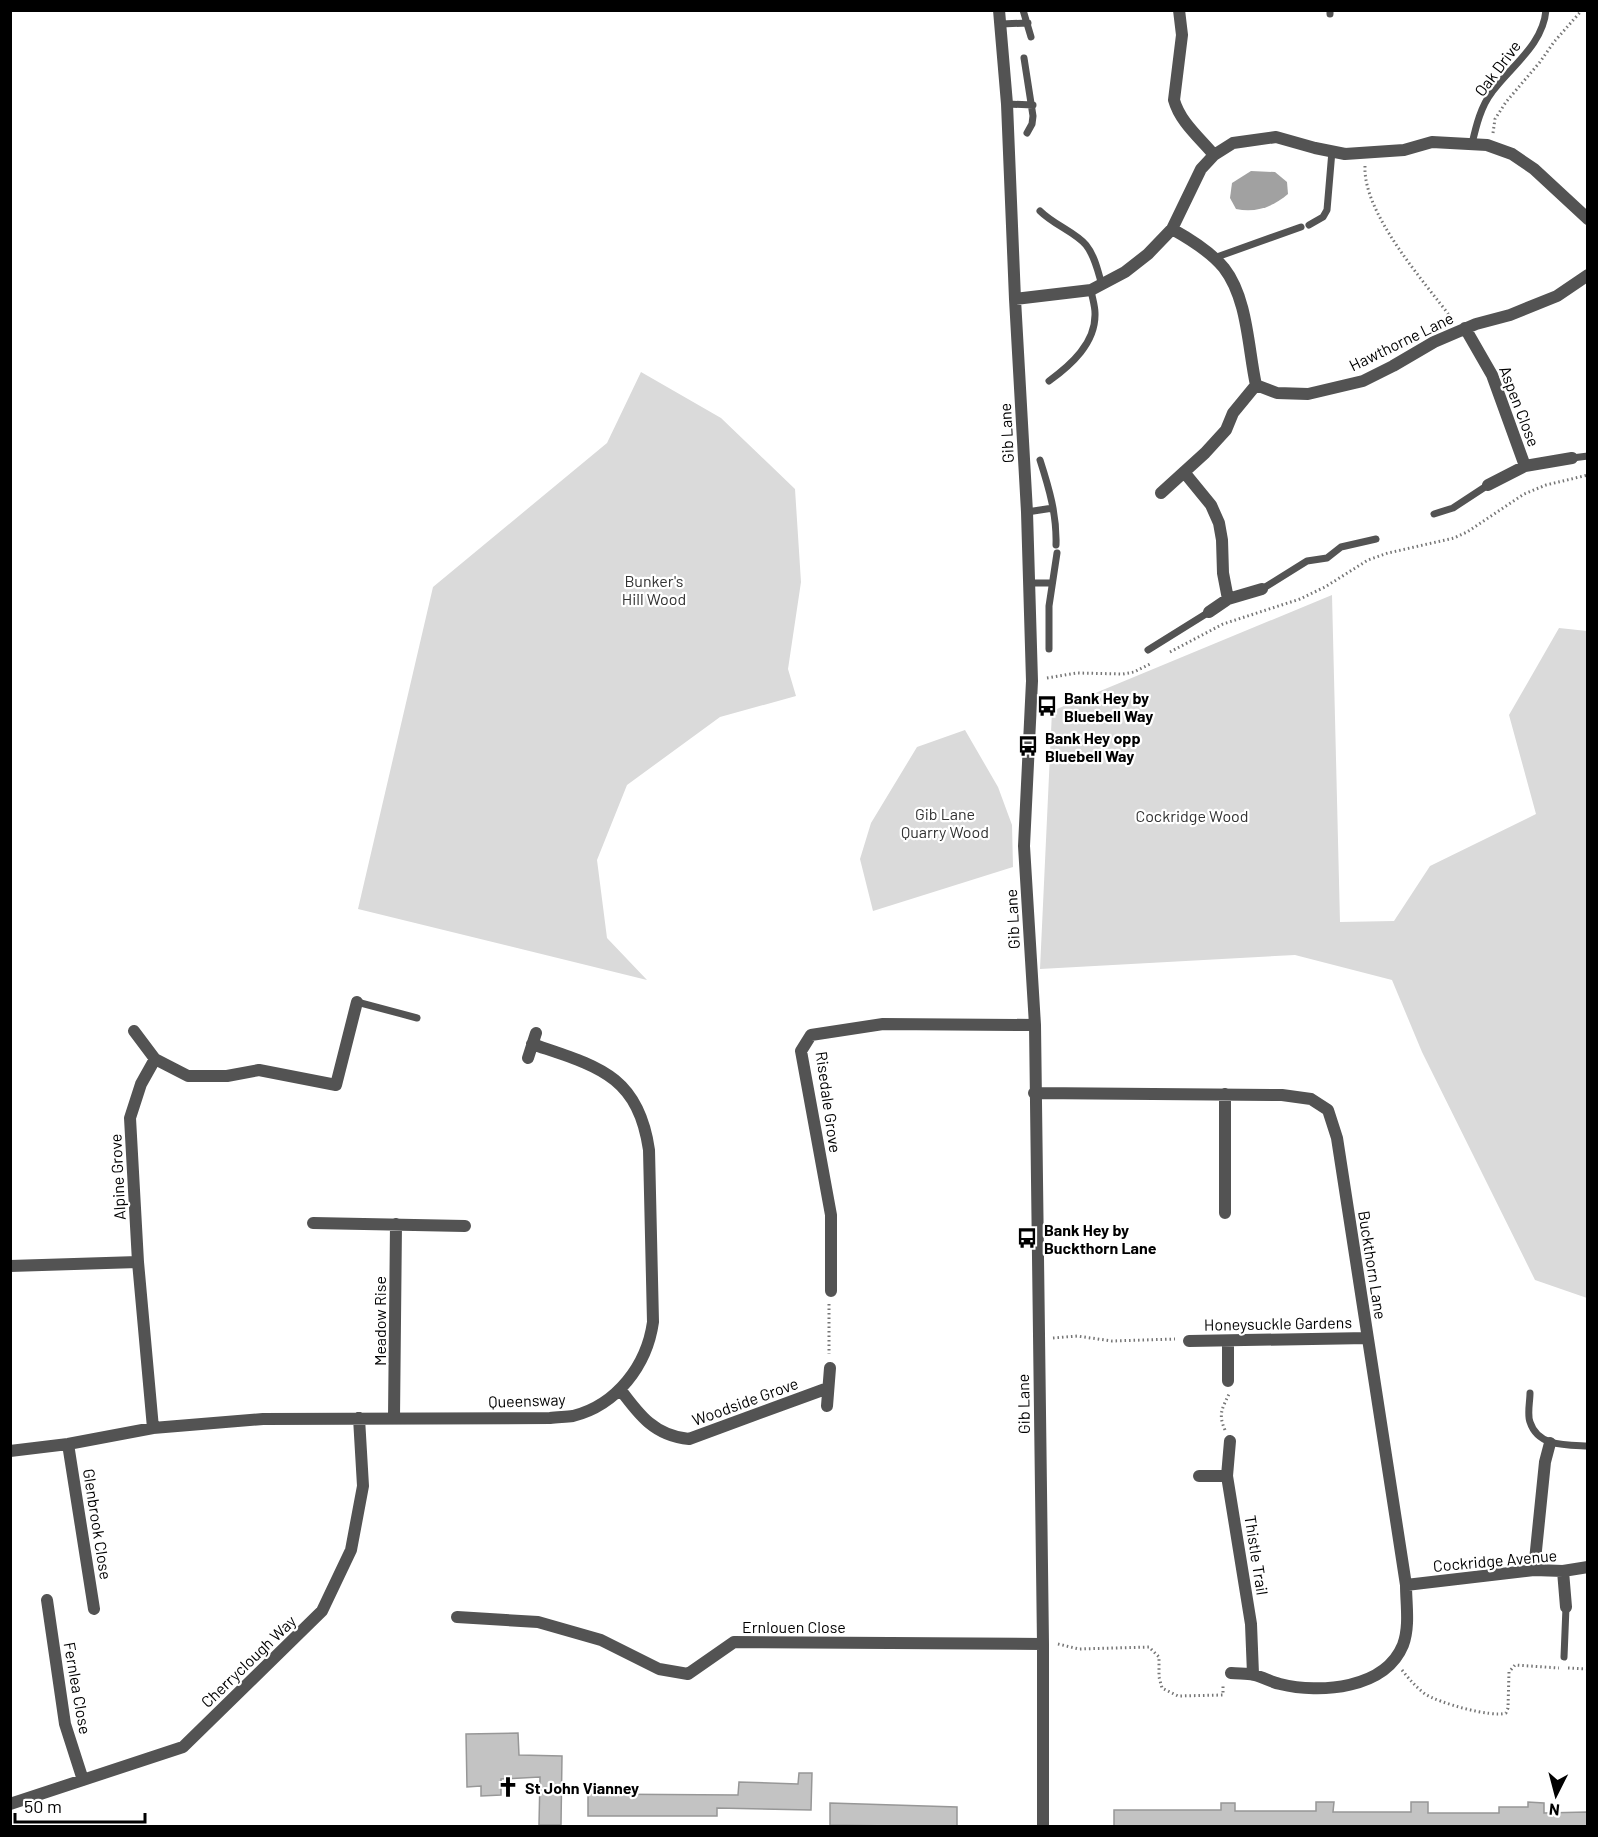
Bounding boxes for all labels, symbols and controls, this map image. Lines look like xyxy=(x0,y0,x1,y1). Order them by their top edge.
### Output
street label: Oak Drive xyxy=(1470,36,1524,100)
street label: Hawthorne Lane xyxy=(1346,308,1456,374)
street label: Aspen Close xyxy=(1496,363,1544,449)
street label: Gib Lane xyxy=(995,402,1017,464)
park label: Bunker's Hill Wood xyxy=(622,571,686,608)
place label: Bank Hey by Bluebell Way xyxy=(1064,688,1153,725)
bus stop icon: Bank Hey by Bluebell Way xyxy=(1035,694,1059,718)
place label: Bank Hey opp Bluebell Way xyxy=(1045,728,1140,765)
bus stop icon: Bank Hey opp Bluebell Way xyxy=(1016,734,1040,758)
park label: Gib Lane Quarry Wood xyxy=(901,804,989,841)
park label: Cockridge Wood xyxy=(1135,806,1249,825)
street label: Gib Lane xyxy=(1001,888,1023,950)
street label: Risedale Grove xyxy=(812,1050,846,1154)
street label: Alpine Grove xyxy=(105,1133,129,1221)
street label: Buckthorn Lane xyxy=(1355,1209,1391,1321)
place label: Bank Hey by Buckthorn Lane xyxy=(1044,1220,1157,1257)
bus stop icon: Bank Hey by Buckthorn Lane xyxy=(1015,1226,1039,1250)
street label: Meadow Rise xyxy=(370,1276,389,1366)
street label: Honeysuckle Gardens xyxy=(1204,1312,1352,1334)
street label: Woodside Grove xyxy=(689,1373,801,1429)
street label: Gib Lane xyxy=(1013,1374,1033,1434)
street label: Queensway xyxy=(488,1389,567,1411)
street label: Glenbrook Close xyxy=(80,1467,116,1581)
street label: Thistle Trail xyxy=(1241,1514,1273,1596)
street label: Cockridge Avenue xyxy=(1432,1545,1558,1575)
street label: Cherryclough Way xyxy=(197,1611,300,1711)
street label: Ernlouen Close xyxy=(742,1617,846,1636)
street label: Fernlea Close xyxy=(61,1640,95,1736)
north arrow xyxy=(1526,1765,1586,1825)
church icon: St John Vianney xyxy=(496,1775,520,1799)
place label: St John Vianney xyxy=(525,1778,639,1797)
scale bar xyxy=(15,1786,146,1824)
text: 50 m xyxy=(24,1795,62,1817)
text: N xyxy=(1548,1800,1561,1820)

